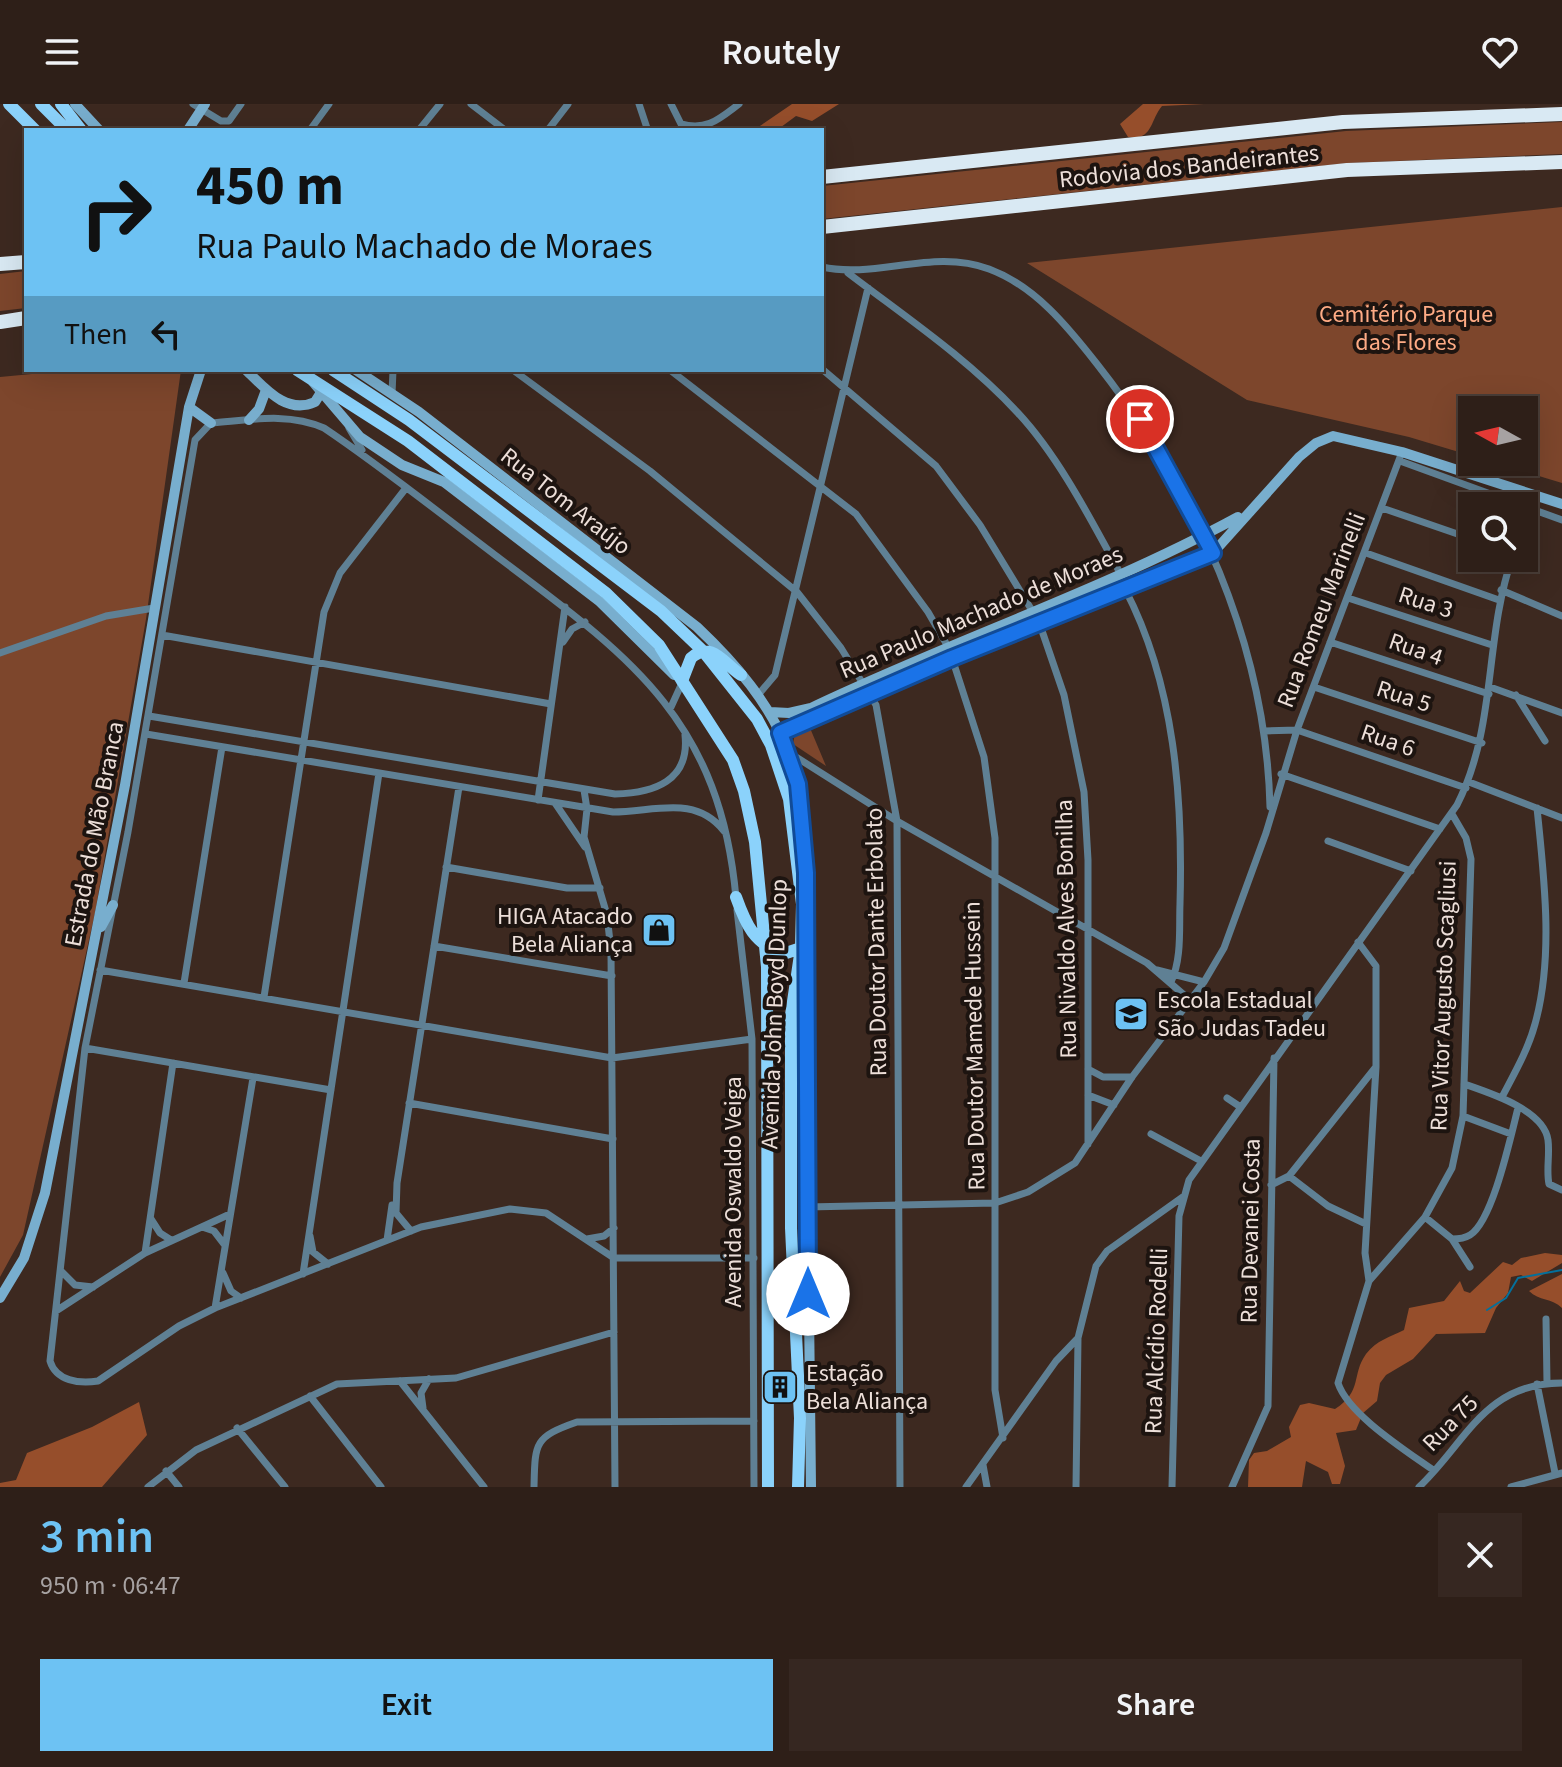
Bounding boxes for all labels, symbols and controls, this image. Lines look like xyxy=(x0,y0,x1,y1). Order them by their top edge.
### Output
text: Routely xyxy=(722,27,840,78)
icon: menu xyxy=(40,30,84,74)
icon: heart xyxy=(1478,30,1522,74)
street label: Rodovia dos Bandeirantes xyxy=(1057,135,1321,198)
text: 450 m xyxy=(196,147,344,226)
icon: right xyxy=(64,160,168,264)
text: Rua Paulo Machado de Moraes xyxy=(196,221,652,272)
park label: Cemitério Parque das Flores xyxy=(1319,297,1493,360)
icon: left xyxy=(144,312,188,356)
text: Then xyxy=(64,313,128,356)
pin xyxy=(1106,385,1174,453)
north arrow xyxy=(1458,396,1538,476)
map controls xyxy=(1458,396,1538,572)
icon: arrive xyxy=(1118,397,1162,441)
street label: Rua Tom Araújo xyxy=(493,439,639,564)
button: search xyxy=(1458,492,1538,572)
street label: Rua Romeu Marinelli xyxy=(1268,507,1375,713)
street label: Rua Paulo Machado de Moraes xyxy=(834,537,1128,688)
street label: Rua 3 xyxy=(1394,577,1458,628)
street label: Rua 4 xyxy=(1384,624,1448,675)
street label: Rua 5 xyxy=(1372,671,1436,722)
street label: Rua 6 xyxy=(1356,715,1420,766)
street label: Estrada do Mão Branca xyxy=(55,718,133,950)
street label: Rua Nivaldo Alves Bonilha xyxy=(1047,799,1086,1059)
street label: Rua Doutor Dante Erbolato xyxy=(857,807,896,1077)
street label: Rua Vitor Augusto Scagliusi xyxy=(1421,860,1466,1132)
street label: Avenida John Boyd Dunlop xyxy=(752,878,797,1150)
place label: HIGA Atacado Bela Aliança xyxy=(497,899,633,962)
street label: Rua Doutor Mamede Hussein xyxy=(954,901,995,1191)
shop icon: HIGA Atacado Bela Aliança xyxy=(640,911,678,949)
place label: Escola Estadual São Judas Tadeu xyxy=(1157,983,1326,1046)
school or university icon: Escola Estadual São Judas Tadeu xyxy=(1112,995,1150,1033)
street label: Avenida Oswaldo Veiga xyxy=(716,1076,751,1308)
street label: Rua Devanei Costa xyxy=(1231,1138,1270,1324)
street label: Rua Alcídio Rodelli xyxy=(1136,1247,1177,1435)
position arrow xyxy=(766,1252,850,1336)
place label: Estação Bela Aliança xyxy=(806,1356,928,1419)
building icon: Estação Bela Aliança xyxy=(761,1368,799,1406)
street label: Rua 75 xyxy=(1414,1387,1486,1460)
text: 3 min xyxy=(40,1503,154,1571)
button: close xyxy=(1438,1513,1522,1597)
text: 950 m · 06:47 xyxy=(40,1567,181,1604)
button: Exit xyxy=(40,1659,773,1751)
button: Share xyxy=(789,1659,1522,1751)

